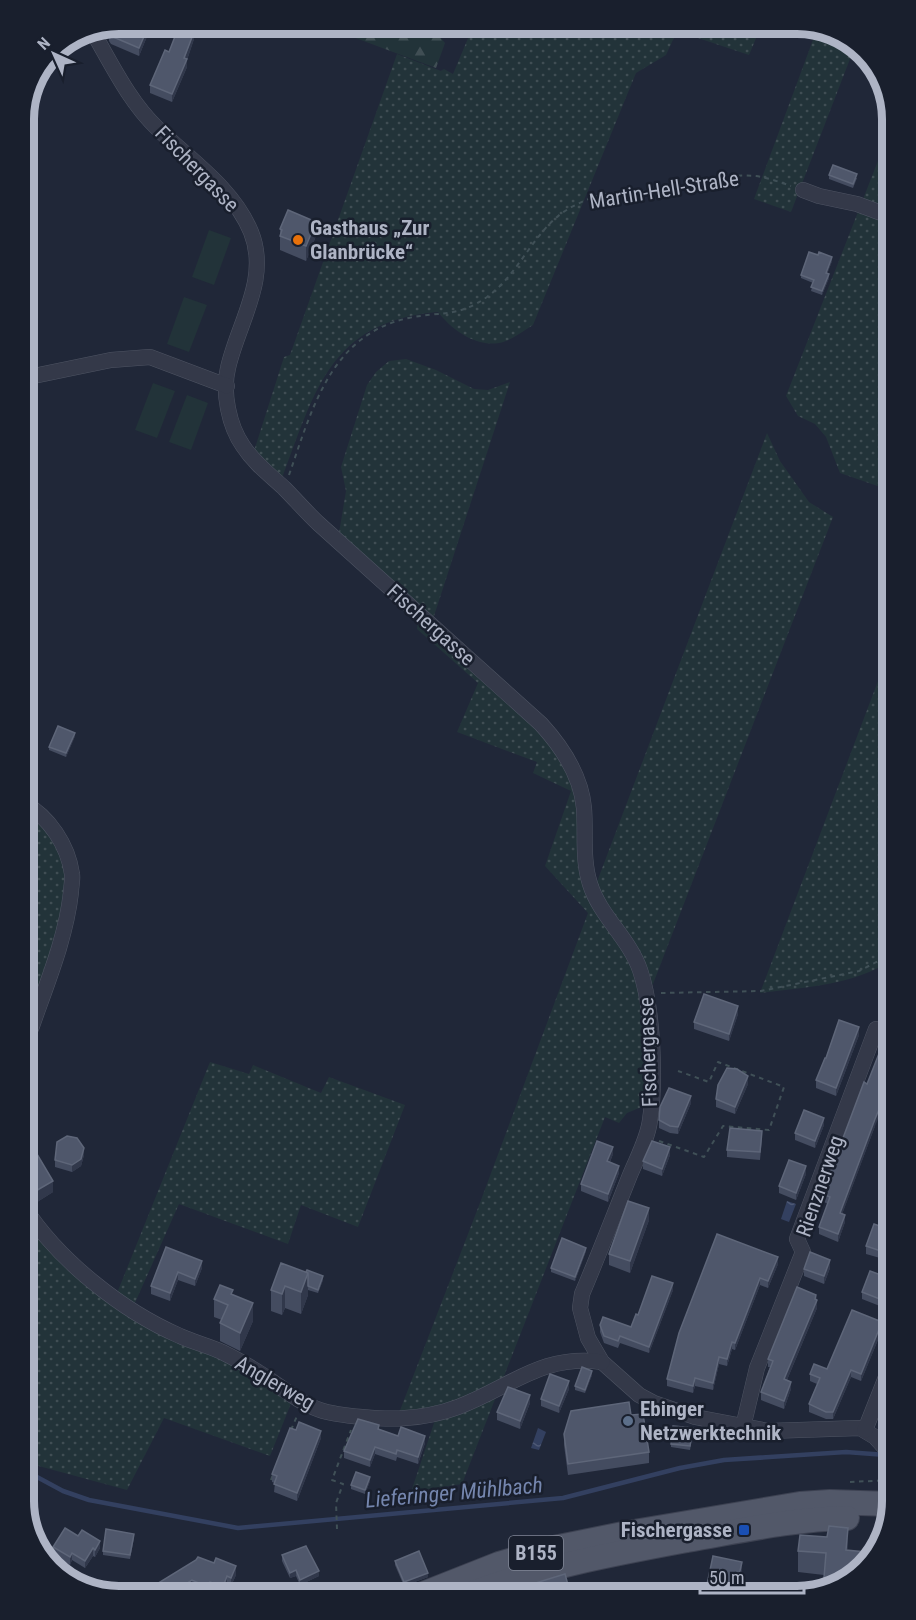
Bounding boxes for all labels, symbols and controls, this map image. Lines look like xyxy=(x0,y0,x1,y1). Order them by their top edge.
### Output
north arrow xyxy=(24,24,84,84)
text: N xyxy=(34,34,54,54)
street label: Fischergasse xyxy=(150,121,244,217)
street label: Martin-Hell-Straße xyxy=(588,166,741,214)
place label: Gasthaus „Zur Glanbrücke“ xyxy=(310,216,429,264)
marker: Gasthaus „Zur Glanbrücke“ xyxy=(291,233,305,247)
street label: Fischergasse xyxy=(382,579,480,671)
street label: Fischergasse xyxy=(634,997,662,1107)
street label: Rienznerweg xyxy=(791,1132,849,1240)
street label: Anglerweg xyxy=(231,1351,319,1415)
place label: Ebinger Netzwerktechnik xyxy=(640,1397,782,1445)
marker: Ebinger Netzwerktechnik xyxy=(621,1414,635,1428)
water label: Lieferinger Mühlbach xyxy=(364,1472,544,1513)
place label: Fischergasse xyxy=(621,1518,732,1542)
marker: Fischergasse xyxy=(737,1523,751,1537)
road number: B155 xyxy=(509,1536,563,1570)
scale bar xyxy=(700,1557,804,1595)
text: 50 m xyxy=(709,1567,744,1588)

